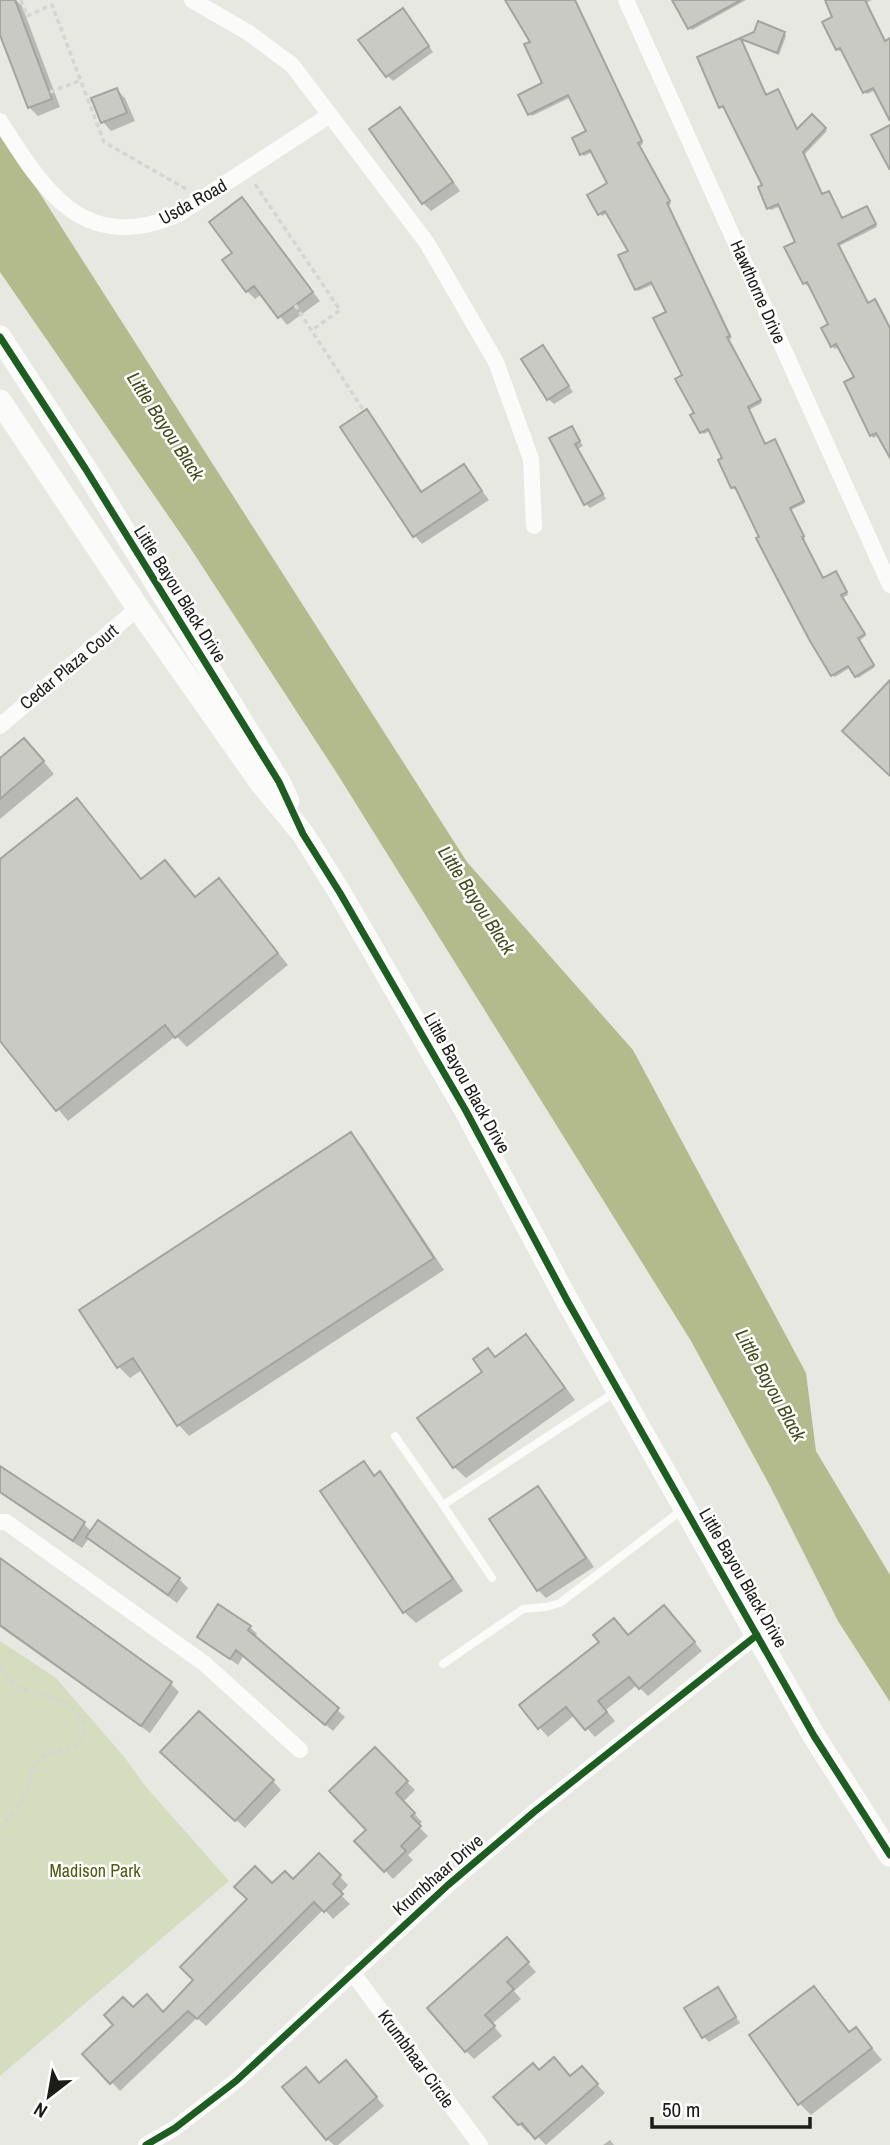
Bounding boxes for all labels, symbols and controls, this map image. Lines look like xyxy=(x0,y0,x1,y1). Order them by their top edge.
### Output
street label: Usda Road xyxy=(154,173,231,230)
street label: Hawthorne Drive xyxy=(725,236,792,347)
water label: Little Bayou Black xyxy=(121,367,212,486)
street label: Little Bayou Black Drive xyxy=(128,520,233,667)
street label: Cedar Plaza Court xyxy=(14,618,123,715)
water label: Little Bayou Black xyxy=(432,841,523,960)
street label: Little Bayou Black Drive xyxy=(418,1008,517,1158)
water label: Little Bayou Black xyxy=(729,1324,813,1447)
street label: Little Bayou Black Drive xyxy=(693,1503,794,1652)
street label: Krumbhaar Drive xyxy=(387,1828,488,1921)
park label: Madison Park xyxy=(49,1858,141,1883)
street label: Krumbhaar Circle xyxy=(372,2005,461,2113)
north arrow xyxy=(14,2061,84,2131)
scale bar xyxy=(652,2086,810,2130)
text: 50 m xyxy=(662,2095,700,2124)
text: N xyxy=(29,2097,52,2125)

